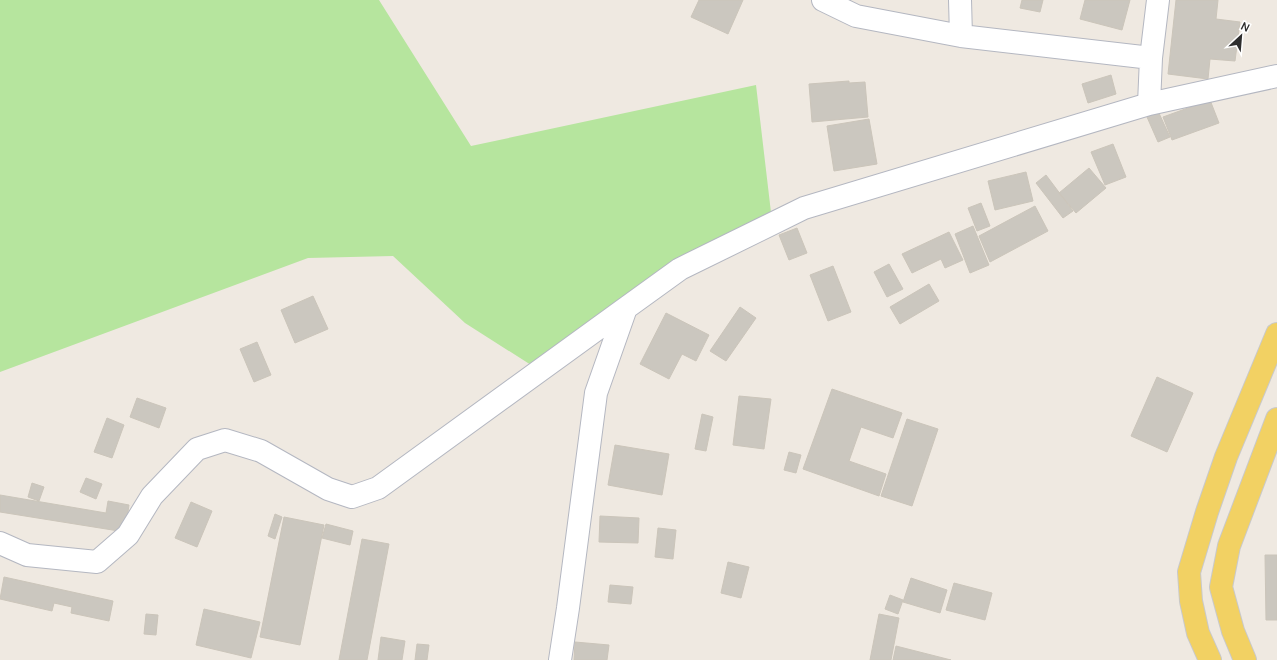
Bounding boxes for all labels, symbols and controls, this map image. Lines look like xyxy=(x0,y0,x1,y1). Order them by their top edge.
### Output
north arrow xyxy=(1221,16,1261,56)
text: N xyxy=(1239,18,1253,35)

